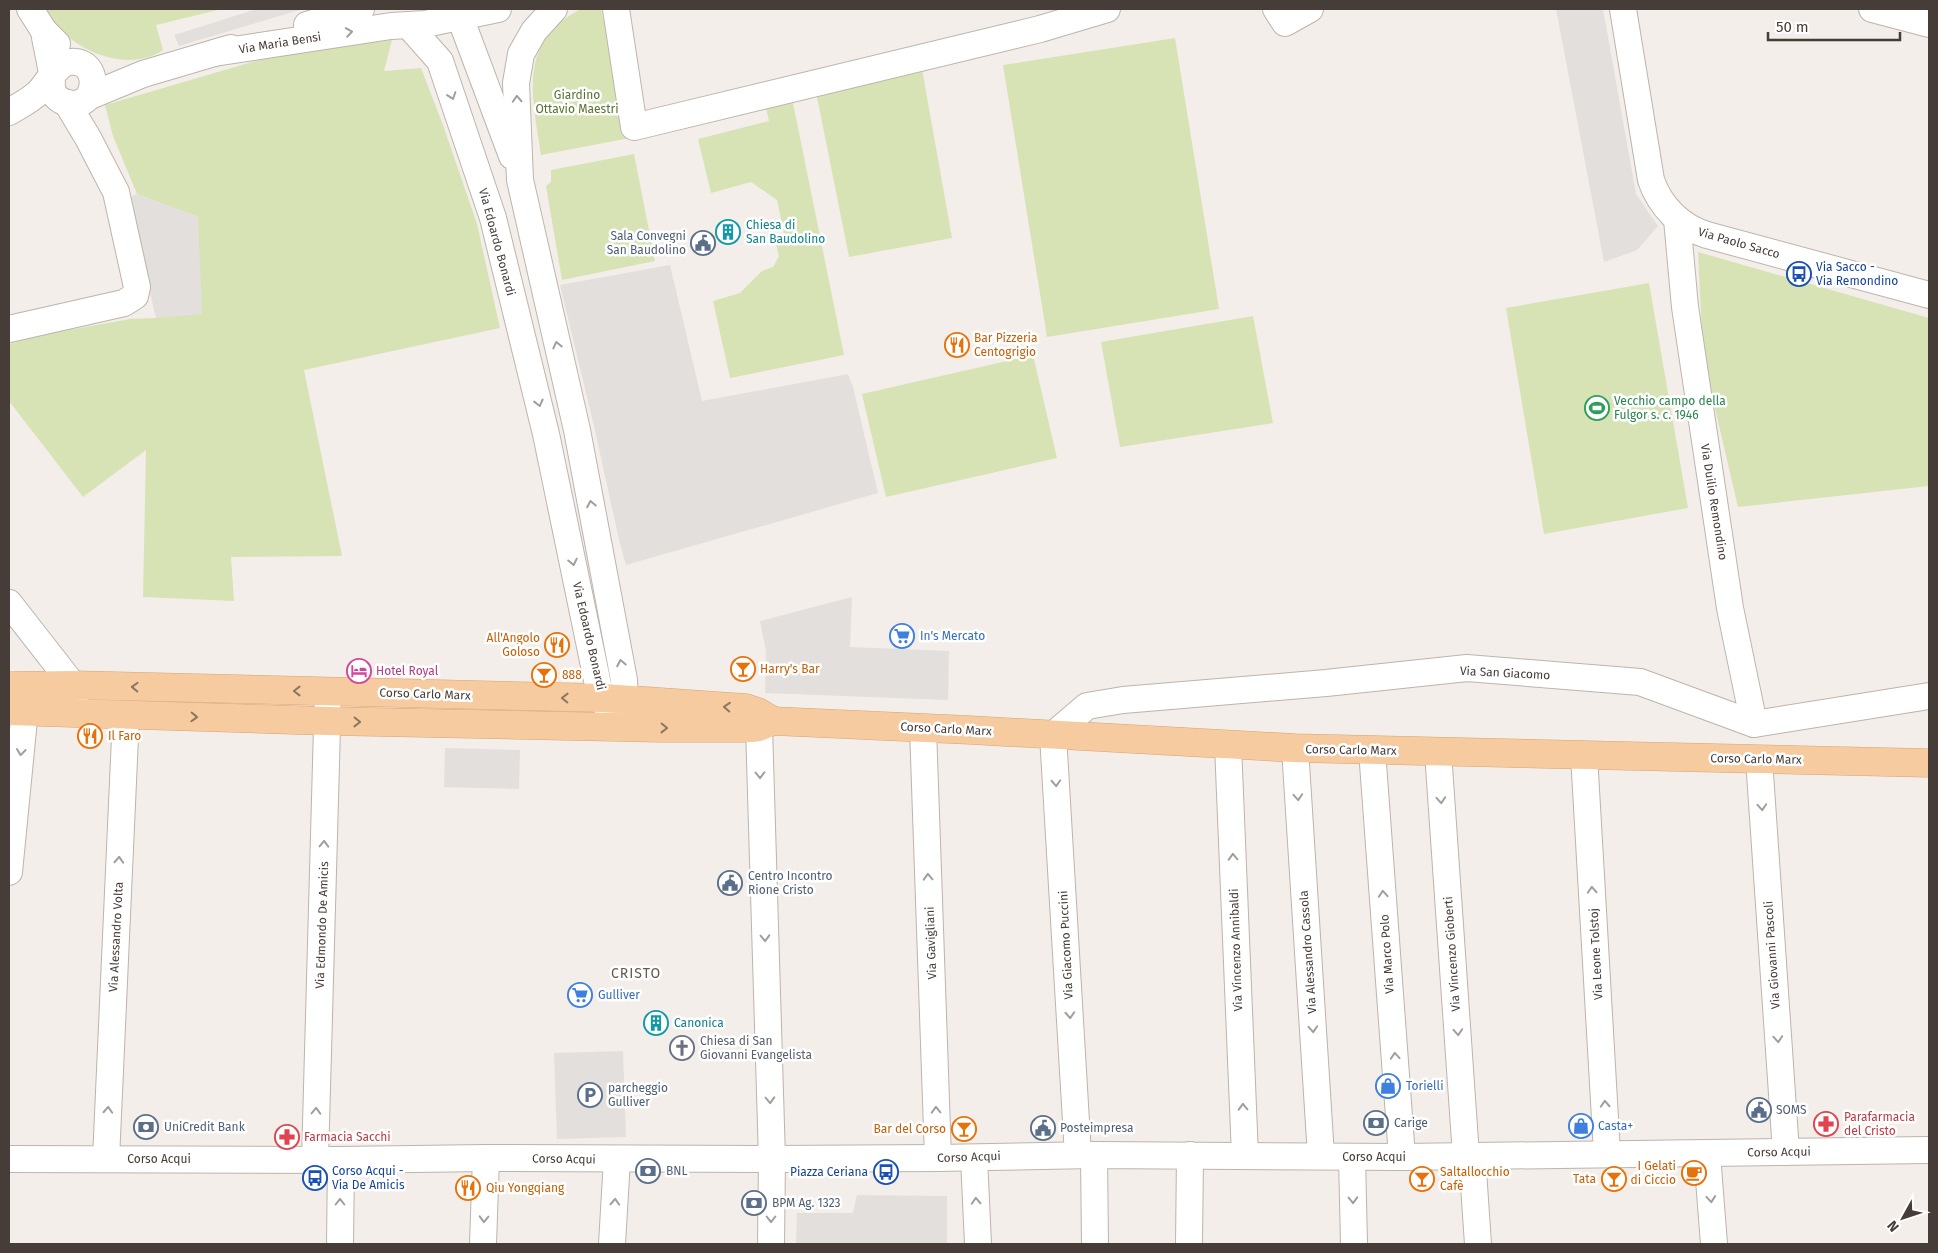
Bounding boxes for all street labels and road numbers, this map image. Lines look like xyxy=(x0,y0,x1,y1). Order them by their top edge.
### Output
street label: Via Maria Bensi xyxy=(238,30,322,56)
street label: Via Edoardo Bonardi xyxy=(476,187,518,297)
street label: Via Paolo Sacco xyxy=(1697,225,1781,261)
street label: Via Duilio Remondino xyxy=(1698,443,1730,561)
street label: Via Edoardo Bonardi xyxy=(570,580,608,692)
street label: Via San Giacomo xyxy=(1460,664,1550,682)
street label: Corso Carlo Marx xyxy=(379,685,471,703)
street label: Corso Carlo Marx xyxy=(900,720,992,738)
street label: Corso Carlo Marx xyxy=(1305,742,1397,758)
street label: Corso Carlo Marx xyxy=(1710,751,1802,767)
street label: Via Edmondo De Amicis xyxy=(313,861,331,989)
street label: Via Alessandro Volta xyxy=(106,881,126,993)
street label: Via Vincenzo Annibaldi xyxy=(1227,888,1245,1012)
street label: Via Giacomo Puccini xyxy=(1056,890,1076,1000)
street label: Via Alessandro Cassola xyxy=(1297,890,1319,1014)
street label: Via Vincenzo Gioberti xyxy=(1441,896,1463,1012)
street label: Via Giovanni Pascoli xyxy=(1761,901,1783,1009)
street label: Via Gavigliani xyxy=(923,906,939,980)
street label: Via Leone Tolstoj xyxy=(1587,908,1605,1000)
street label: Via Marco Polo xyxy=(1377,914,1397,994)
street label: Corso Acqui xyxy=(1747,1144,1811,1160)
street label: Corso Acqui xyxy=(937,1149,1001,1165)
street label: Corso Acqui xyxy=(1342,1150,1406,1164)
street label: Corso Acqui xyxy=(532,1151,596,1167)
street label: Corso Acqui xyxy=(127,1152,191,1166)

